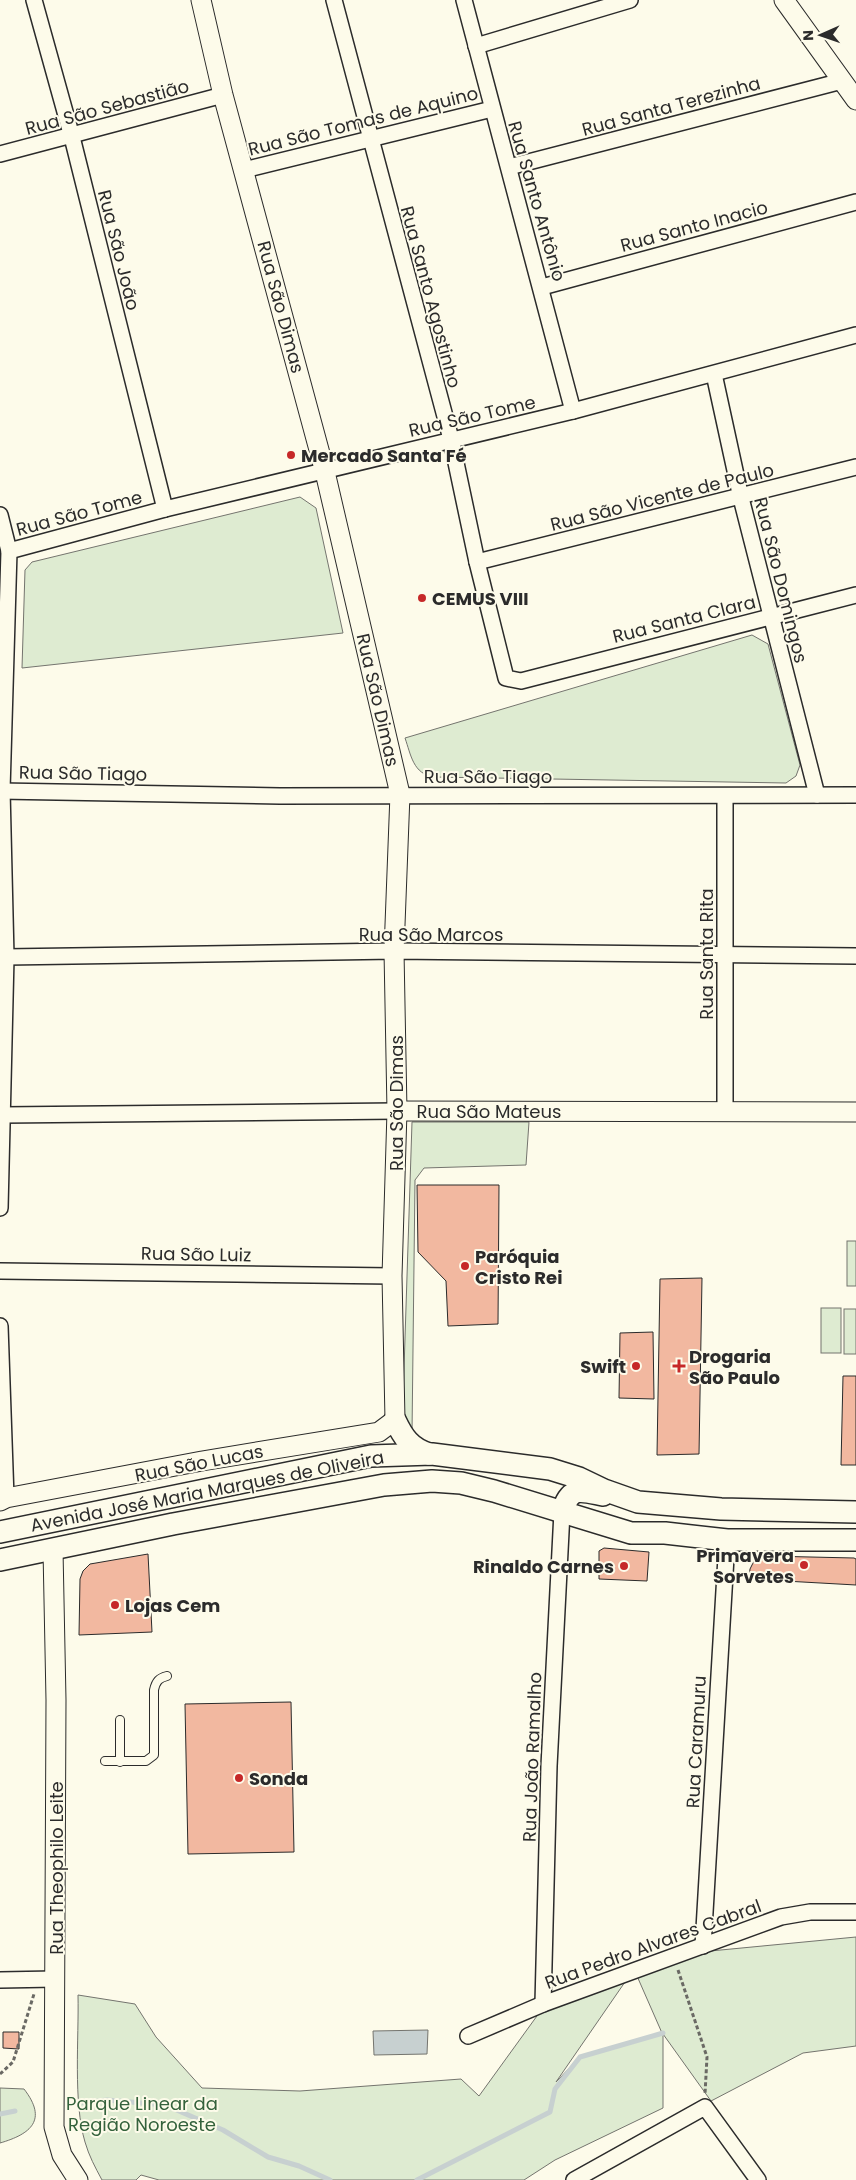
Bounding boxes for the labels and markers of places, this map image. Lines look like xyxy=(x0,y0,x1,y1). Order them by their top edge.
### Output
place label: Mercado Santa Fé xyxy=(301,443,467,468)
marker: Mercado Santa Fé xyxy=(285,449,297,461)
place label: CEMUS VIII xyxy=(432,586,529,611)
marker: CEMUS VIII xyxy=(416,592,428,604)
place label: Paróquia Cristo Rei xyxy=(475,1244,563,1290)
marker: Paróquia Cristo Rei xyxy=(459,1260,471,1272)
place label: Drogaria São Paulo xyxy=(689,1344,780,1390)
place label: Swift xyxy=(580,1354,626,1379)
marker: Swift xyxy=(630,1360,642,1372)
marker: Drogaria São Paulo xyxy=(673,1360,685,1372)
place label: Primavera Sorvetes xyxy=(696,1543,794,1589)
place label: Rinaldo Carnes xyxy=(473,1554,614,1579)
marker: Primavera Sorvetes xyxy=(798,1559,810,1571)
marker: Rinaldo Carnes xyxy=(618,1560,630,1572)
place label: Lojas Cem xyxy=(125,1593,220,1618)
marker: Lojas Cem xyxy=(109,1599,121,1611)
place label: Sonda xyxy=(249,1766,308,1791)
marker: Sonda xyxy=(233,1772,245,1784)

